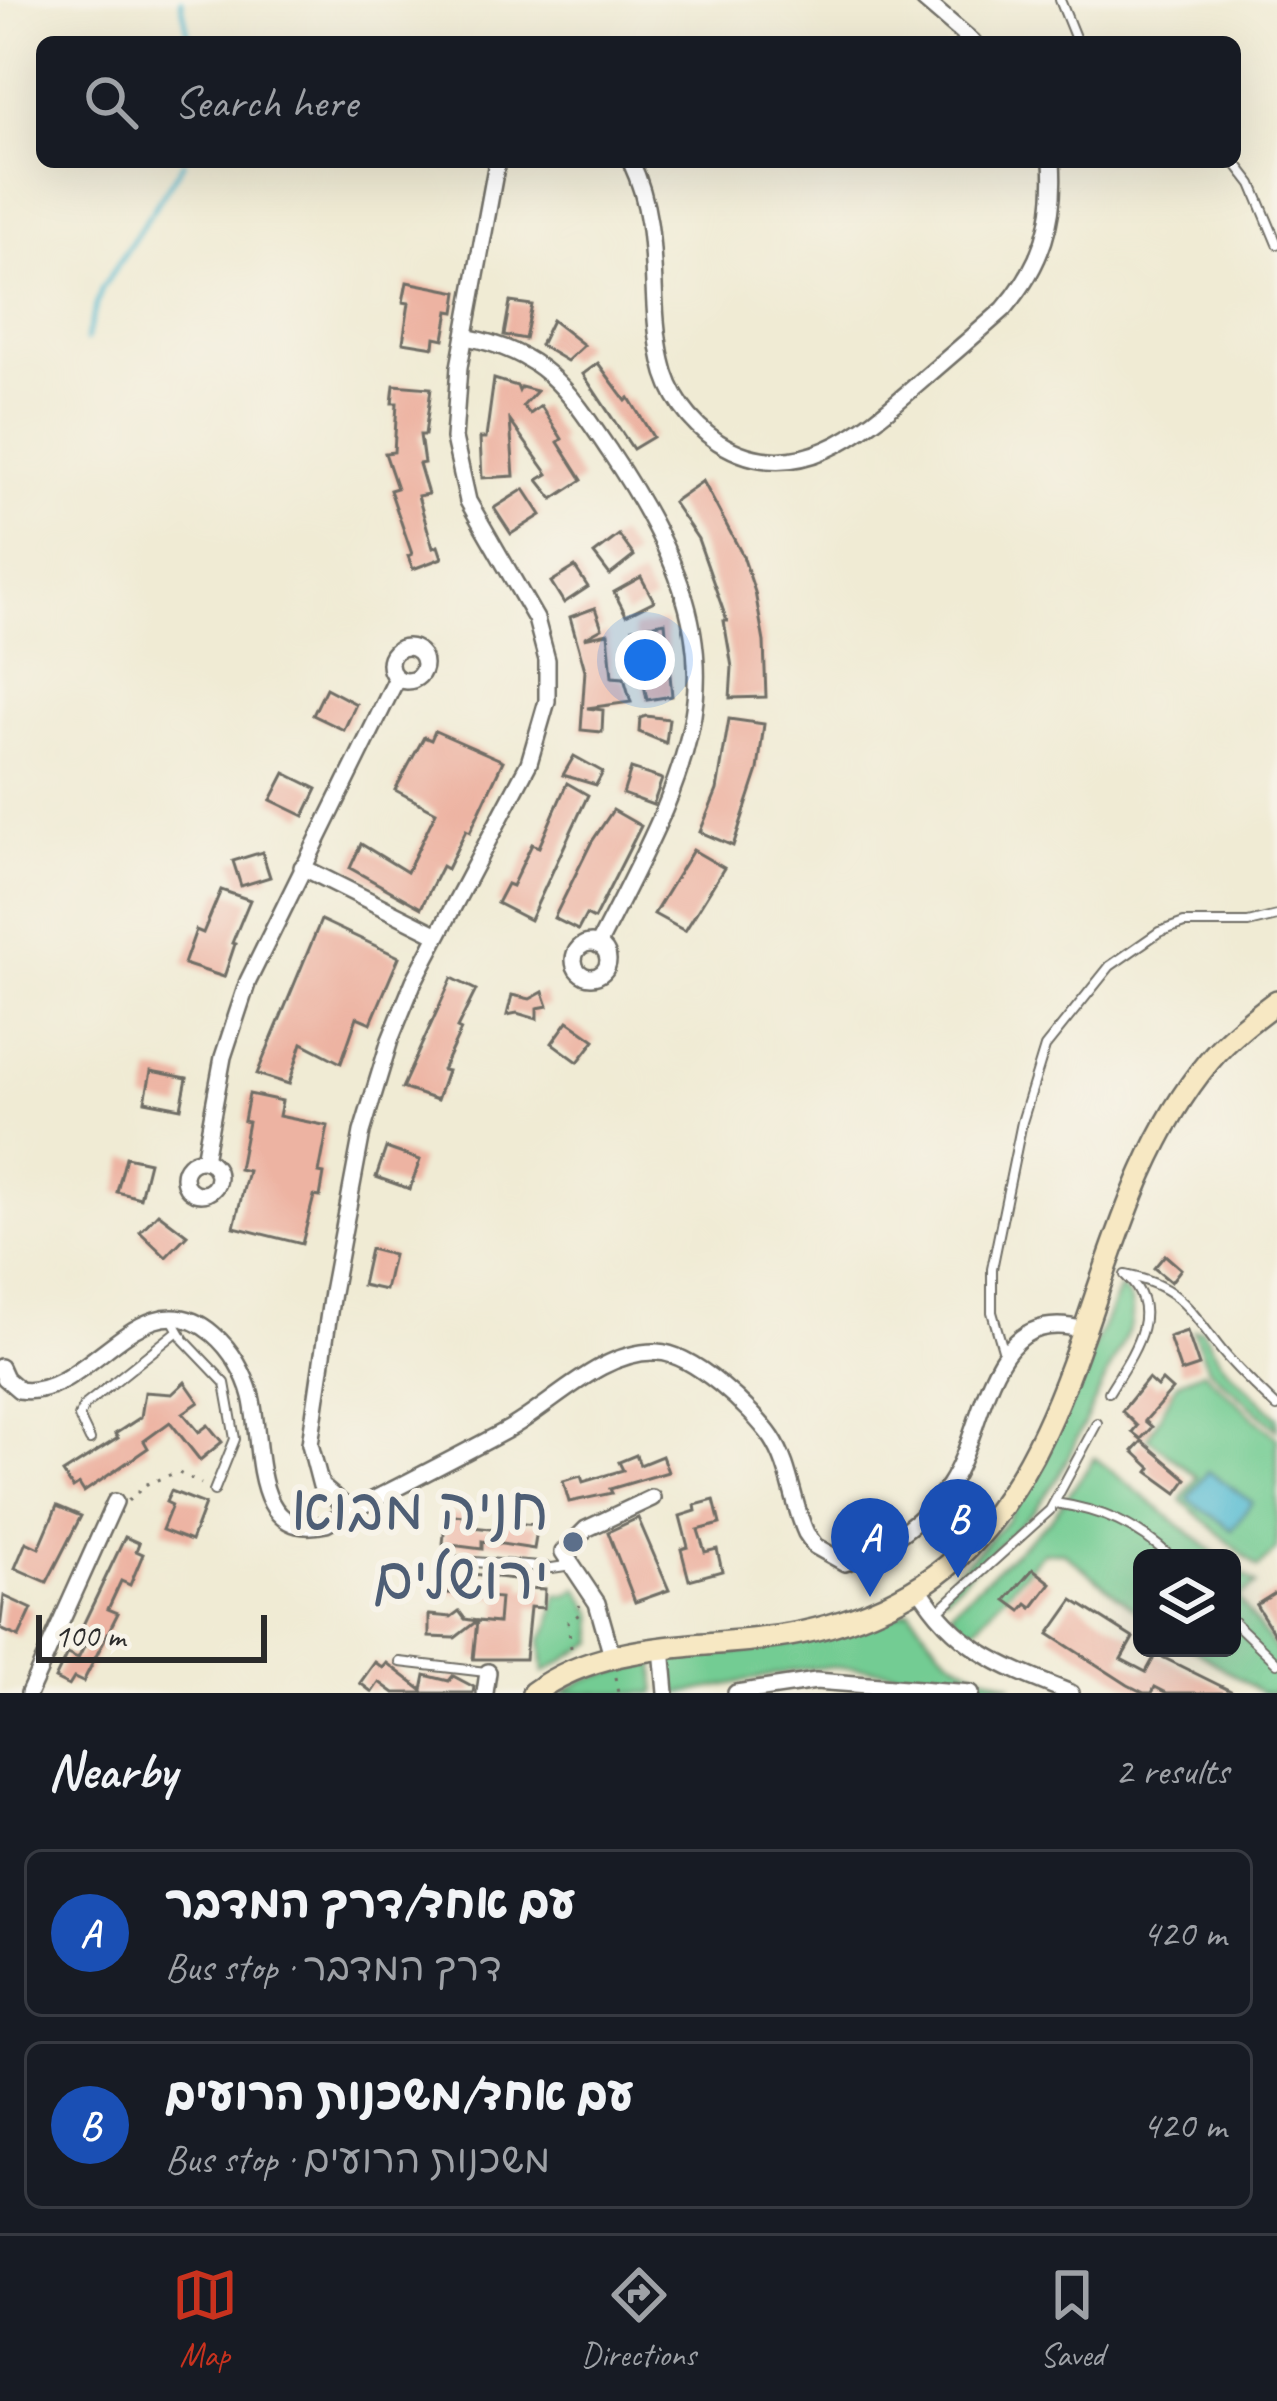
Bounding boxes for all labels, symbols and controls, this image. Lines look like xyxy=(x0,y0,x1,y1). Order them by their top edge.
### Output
search box xyxy=(36,36,1241,168)
icon: search xyxy=(78,69,144,135)
text: Search here xyxy=(174,74,357,131)
your location xyxy=(615,630,675,690)
place label: חניה מבוא ירושלים xyxy=(291,1471,549,1616)
pin: B xyxy=(919,1479,997,1578)
pin: A xyxy=(831,1498,909,1597)
marker: חניה מבוא ירושלים xyxy=(560,1529,586,1555)
map controls xyxy=(1133,1549,1241,1657)
button: layers xyxy=(1133,1549,1241,1657)
scale bar xyxy=(36,1609,267,1662)
text: 100 m xyxy=(54,1615,125,1657)
text: Nearby xyxy=(48,1739,176,1803)
text: 2 results xyxy=(1115,1747,1229,1796)
text: עם אחד/דרך המדבר xyxy=(165,1874,576,1931)
text: A xyxy=(80,1909,100,1958)
text: 420 m xyxy=(1142,1909,1226,1958)
text: Bus stop · דרך המדבר xyxy=(165,1943,502,1992)
text: עם אחד/משכנות הרועים xyxy=(165,2066,635,2123)
text: B xyxy=(80,2101,100,2150)
text: 420 m xyxy=(1142,2101,1226,2150)
text: Bus stop · משכנות הרועים xyxy=(165,2135,550,2184)
tab: Map xyxy=(172,2262,238,2376)
tab: Directions xyxy=(581,2262,696,2376)
tab: Saved xyxy=(1039,2262,1105,2376)

